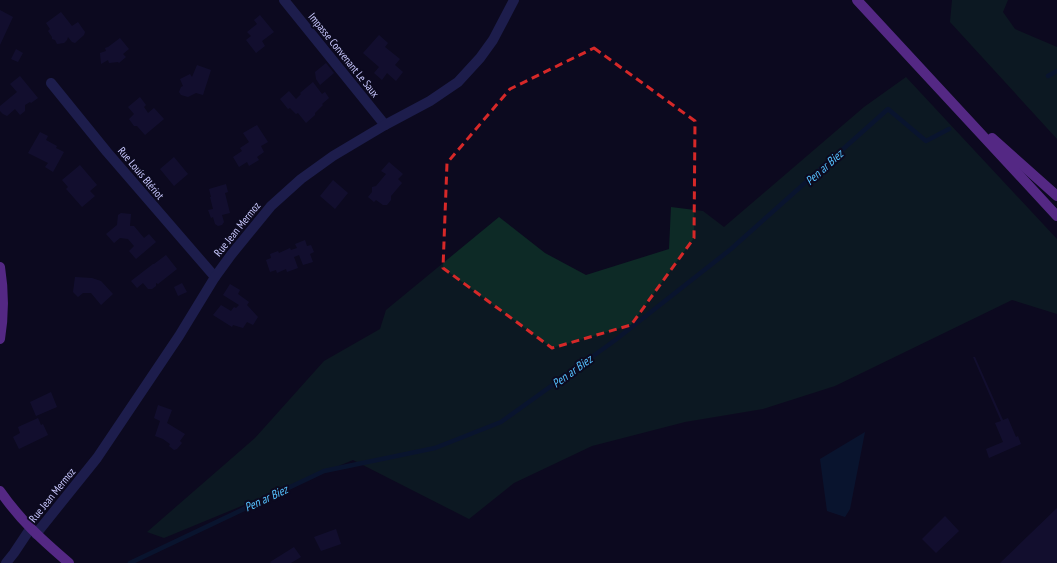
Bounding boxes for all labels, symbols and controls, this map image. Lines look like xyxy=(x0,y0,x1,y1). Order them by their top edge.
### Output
street label: Impasse Convenant Le Saux xyxy=(305,10,383,101)
street label: Rue Louis Blériot xyxy=(115,144,167,202)
water label: Pen ar Biez xyxy=(802,145,847,188)
street label: Rue Jean Mermoz xyxy=(211,199,263,259)
water label: Pen ar Biez xyxy=(549,350,596,391)
street label: Rue Jean Mermoz xyxy=(26,465,78,525)
water label: Pen ar Biez xyxy=(242,481,291,514)

